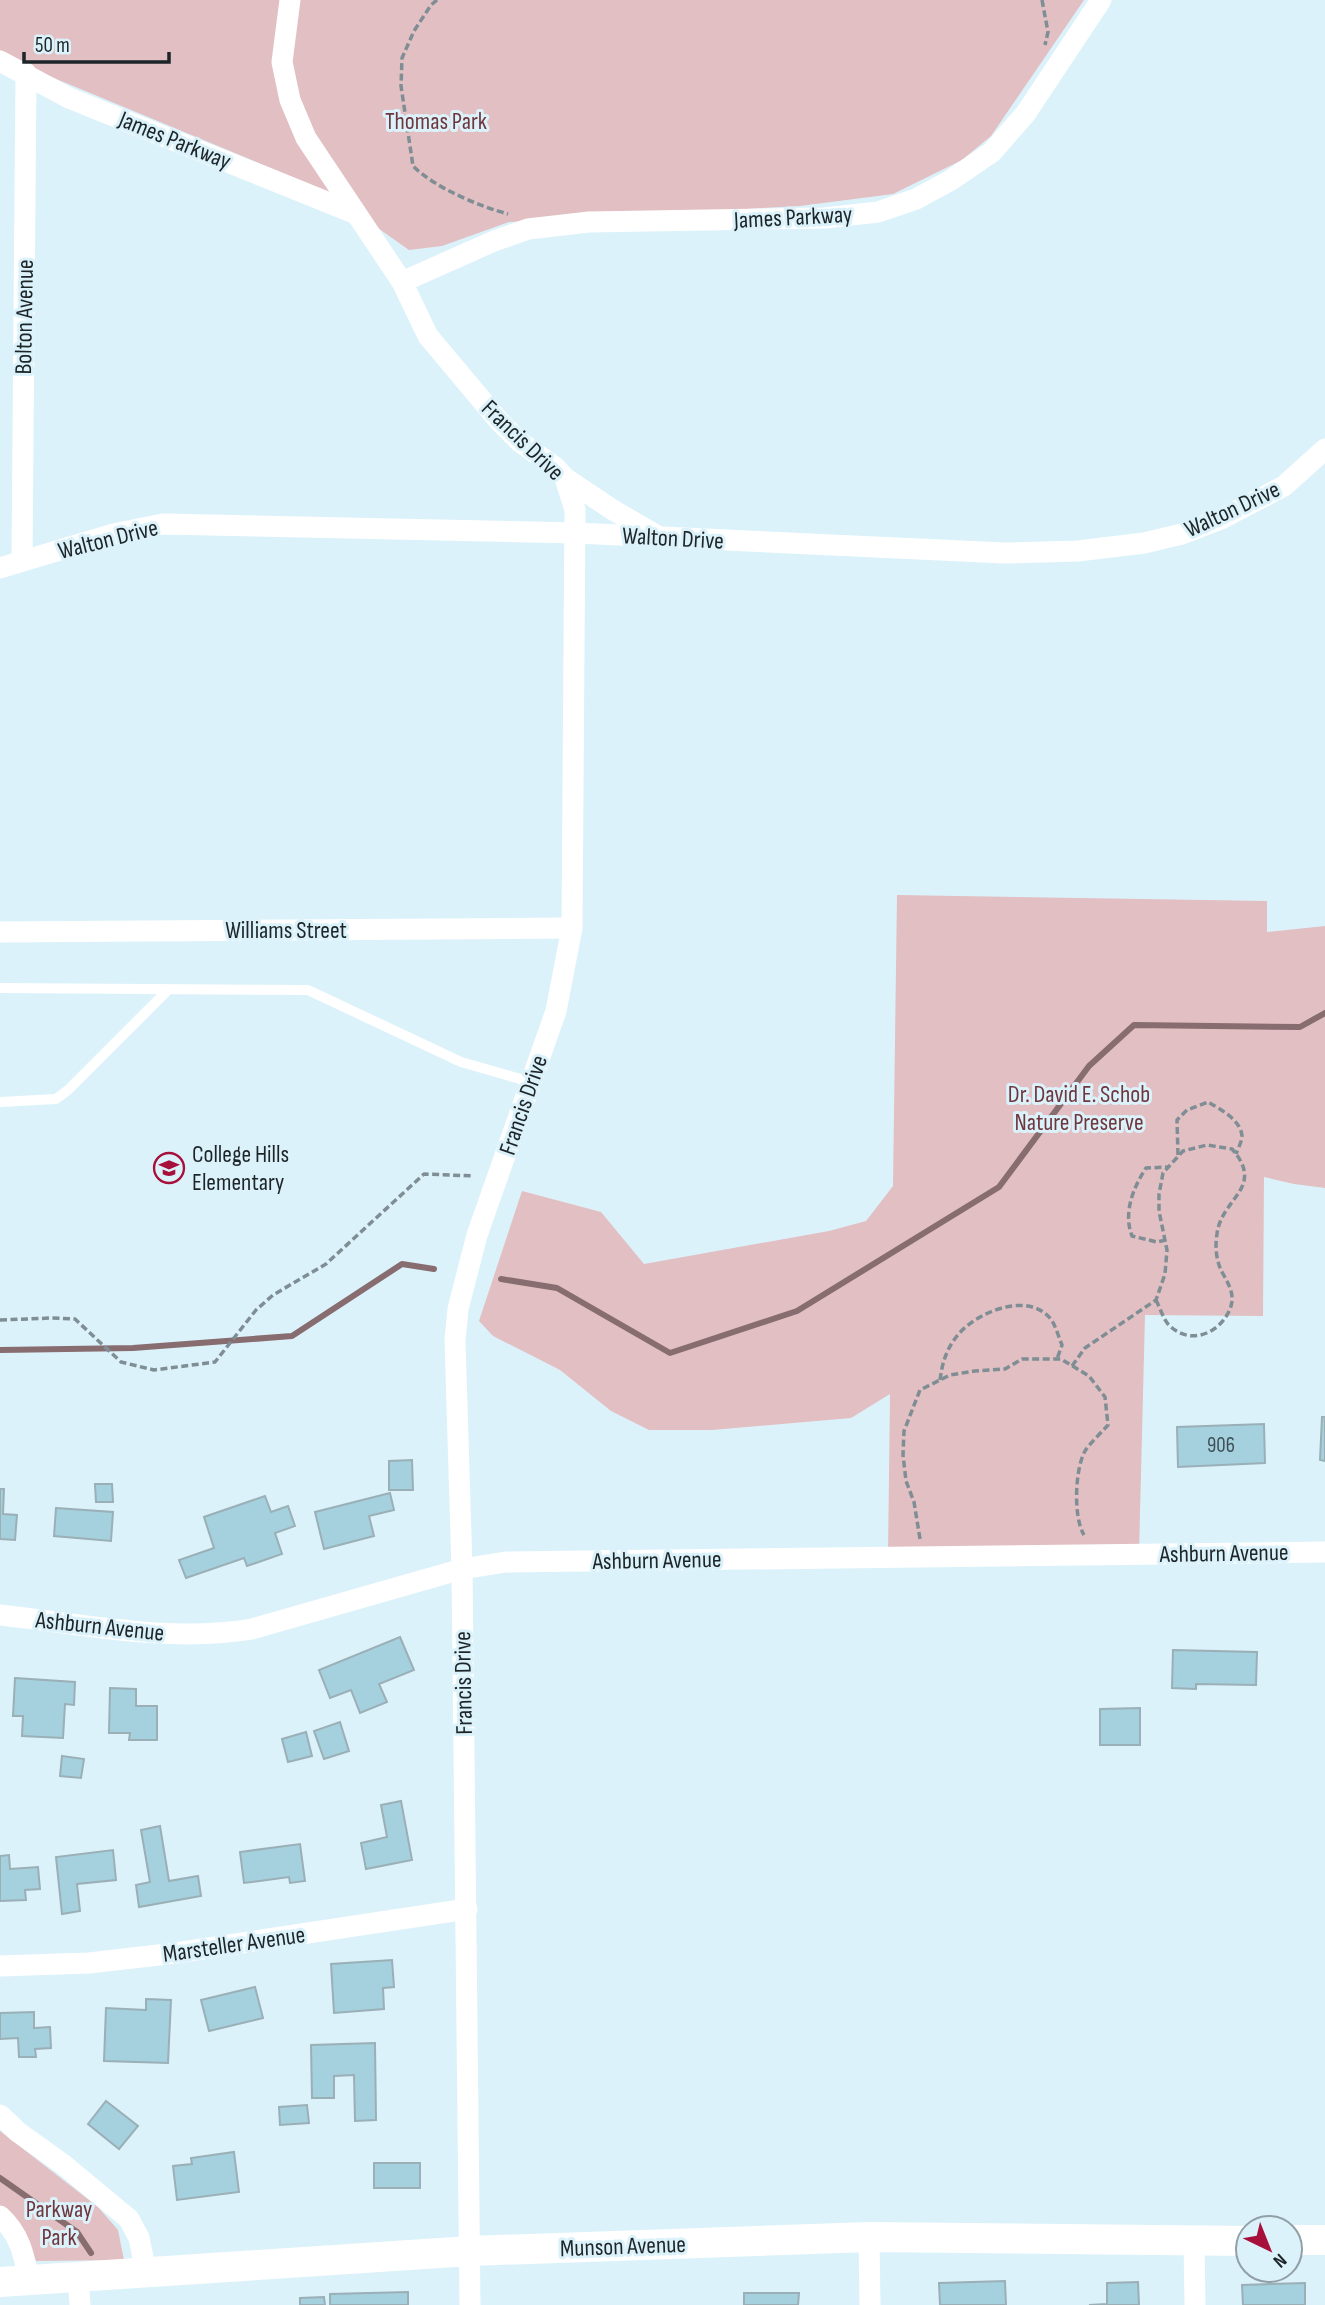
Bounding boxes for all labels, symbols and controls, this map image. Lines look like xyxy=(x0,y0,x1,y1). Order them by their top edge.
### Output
scale bar xyxy=(24,21,170,65)
text: 50 m xyxy=(35,33,70,58)
street label: James Parkway xyxy=(114,104,235,176)
park label: Thomas Park xyxy=(385,107,487,136)
street label: James Parkway xyxy=(732,200,853,235)
street label: Bolton Avenue xyxy=(9,259,40,375)
street label: Francis Drive xyxy=(475,394,570,487)
street label: Walton Drive xyxy=(1180,475,1284,544)
street label: Walton Drive xyxy=(55,513,161,566)
street label: Walton Drive xyxy=(621,521,725,556)
street label: Williams Street xyxy=(225,916,347,945)
street label: Francis Drive xyxy=(493,1052,554,1159)
park label: Dr. David E. Schob Nature Preserve xyxy=(1008,1080,1150,1137)
place label: College Hills Elementary xyxy=(192,1140,289,1197)
school or university icon: College Hills Elementary xyxy=(152,1151,186,1185)
house number: 906 xyxy=(1207,1433,1235,1458)
street label: Ashburn Avenue xyxy=(1158,1538,1289,1569)
street label: Ashburn Avenue xyxy=(591,1545,722,1576)
street label: Ashburn Avenue xyxy=(33,1605,166,1648)
street label: Francis Drive xyxy=(448,1631,479,1735)
street label: Marsteller Avenue xyxy=(161,1920,307,1969)
park label: Parkway Park xyxy=(26,2195,92,2252)
north arrow xyxy=(1234,2214,1304,2284)
street label: Munson Avenue xyxy=(560,2230,686,2263)
text: N xyxy=(1268,2248,1291,2272)

